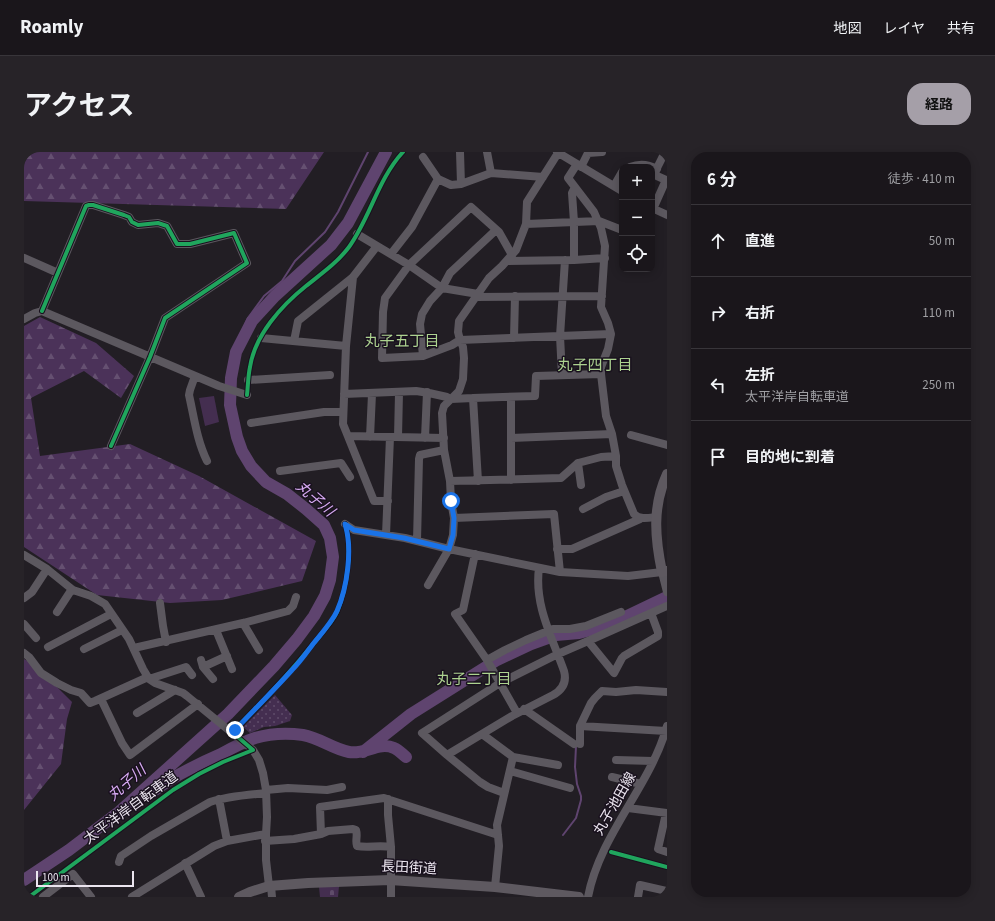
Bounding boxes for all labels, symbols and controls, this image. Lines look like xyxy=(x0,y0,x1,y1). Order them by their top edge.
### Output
text: Roamly xyxy=(20,14,83,41)
text: 地図 xyxy=(833,19,861,39)
text: レイヤ xyxy=(883,19,925,39)
text: 共有 xyxy=(947,19,975,39)
button: 経路 xyxy=(907,83,971,125)
text: アクセス xyxy=(24,86,135,126)
map controls xyxy=(619,164,655,272)
button: + xyxy=(619,164,655,200)
text: 6 分 xyxy=(707,168,736,192)
text: 徒歩 · 410 m xyxy=(888,170,955,188)
button: − xyxy=(619,200,655,236)
icon: ahead xyxy=(707,230,729,252)
text: 直進 xyxy=(745,231,775,252)
text: 50 m xyxy=(929,232,955,250)
button: locate xyxy=(619,236,655,272)
icon: right xyxy=(707,302,729,324)
text: 右折 xyxy=(745,303,775,324)
text: 110 m xyxy=(922,304,955,322)
district label: 丸子五丁目 xyxy=(364,331,440,352)
district label: 丸子四丁目 xyxy=(557,355,633,376)
text: 左折 xyxy=(745,365,775,386)
icon: left xyxy=(707,374,729,396)
text: 250 m xyxy=(922,376,955,394)
text: 太平洋岸自転車道 xyxy=(745,388,849,406)
icon: arrive xyxy=(707,446,729,468)
text: 目的地に到着 xyxy=(745,447,835,468)
water label: 丸子川 xyxy=(291,476,340,523)
route start xyxy=(442,492,460,510)
district label: 丸子二丁目 xyxy=(436,669,512,690)
route end xyxy=(226,721,244,739)
water label: 丸子川 xyxy=(103,759,152,806)
street label: 太平洋岸自転車道 xyxy=(80,767,182,849)
street label: 丸子池田線 xyxy=(589,769,641,839)
street label: 長田街道 xyxy=(381,857,437,879)
scale bar xyxy=(36,869,134,888)
text: 100 m xyxy=(42,870,70,885)

